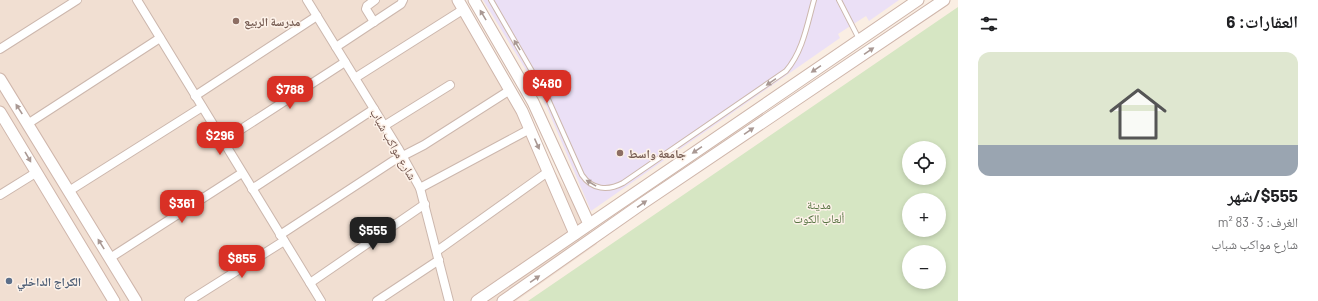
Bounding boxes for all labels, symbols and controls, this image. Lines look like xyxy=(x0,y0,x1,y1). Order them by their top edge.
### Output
one-way arrow xyxy=(479,9,486,21)
text: العقارات: 6 xyxy=(1226,11,1298,31)
icon: filters xyxy=(978,13,1000,35)
place label: مدرسة الربيع xyxy=(244,14,301,30)
marker: مدرسة الربيع xyxy=(231,16,241,26)
one-way arrow xyxy=(514,39,521,51)
one-way arrow xyxy=(864,47,874,55)
one-way arrow xyxy=(810,65,821,73)
pin: $480 xyxy=(523,70,571,104)
text: $480 xyxy=(532,75,562,91)
pin: $788 xyxy=(266,76,314,110)
one-way arrow xyxy=(766,78,777,86)
icon: home xyxy=(1102,78,1174,150)
text: $788 xyxy=(276,81,304,97)
one-way arrow xyxy=(15,104,23,114)
street label: شارع مواكب شباب xyxy=(366,106,420,183)
pin: $296 xyxy=(196,122,244,156)
text: $296 xyxy=(206,127,234,143)
one-way arrow xyxy=(744,127,755,135)
one-way arrow xyxy=(535,139,541,151)
map controls xyxy=(902,141,946,289)
button: locate xyxy=(902,141,946,185)
place label: جامعة واسط xyxy=(628,146,686,161)
one-way arrow xyxy=(692,146,702,154)
marker: جامعة واسط xyxy=(615,148,625,158)
one-way arrow xyxy=(25,151,32,163)
one-way arrow xyxy=(585,180,597,187)
text: $555/شهر xyxy=(1227,185,1298,205)
pin: $361 xyxy=(158,190,206,224)
button: + xyxy=(902,193,946,237)
text: $361 xyxy=(169,195,195,211)
park label: مدينة ألعاب الكوت xyxy=(794,197,845,226)
one-way arrow xyxy=(637,200,647,208)
text: الغرف: 3 · 83 m² xyxy=(1218,214,1298,230)
pin: $555 xyxy=(349,217,397,251)
text: $555 xyxy=(359,222,387,238)
text: شارع مواكب شباب xyxy=(1211,236,1298,252)
one-way arrow xyxy=(98,238,105,250)
pin: $855 xyxy=(218,245,266,279)
button: − xyxy=(902,245,946,289)
text: $855 xyxy=(228,250,256,266)
place label: الكراج الداخلي xyxy=(17,274,81,292)
one-way arrow xyxy=(530,275,540,283)
marker: الكراج الداخلي xyxy=(4,276,14,286)

